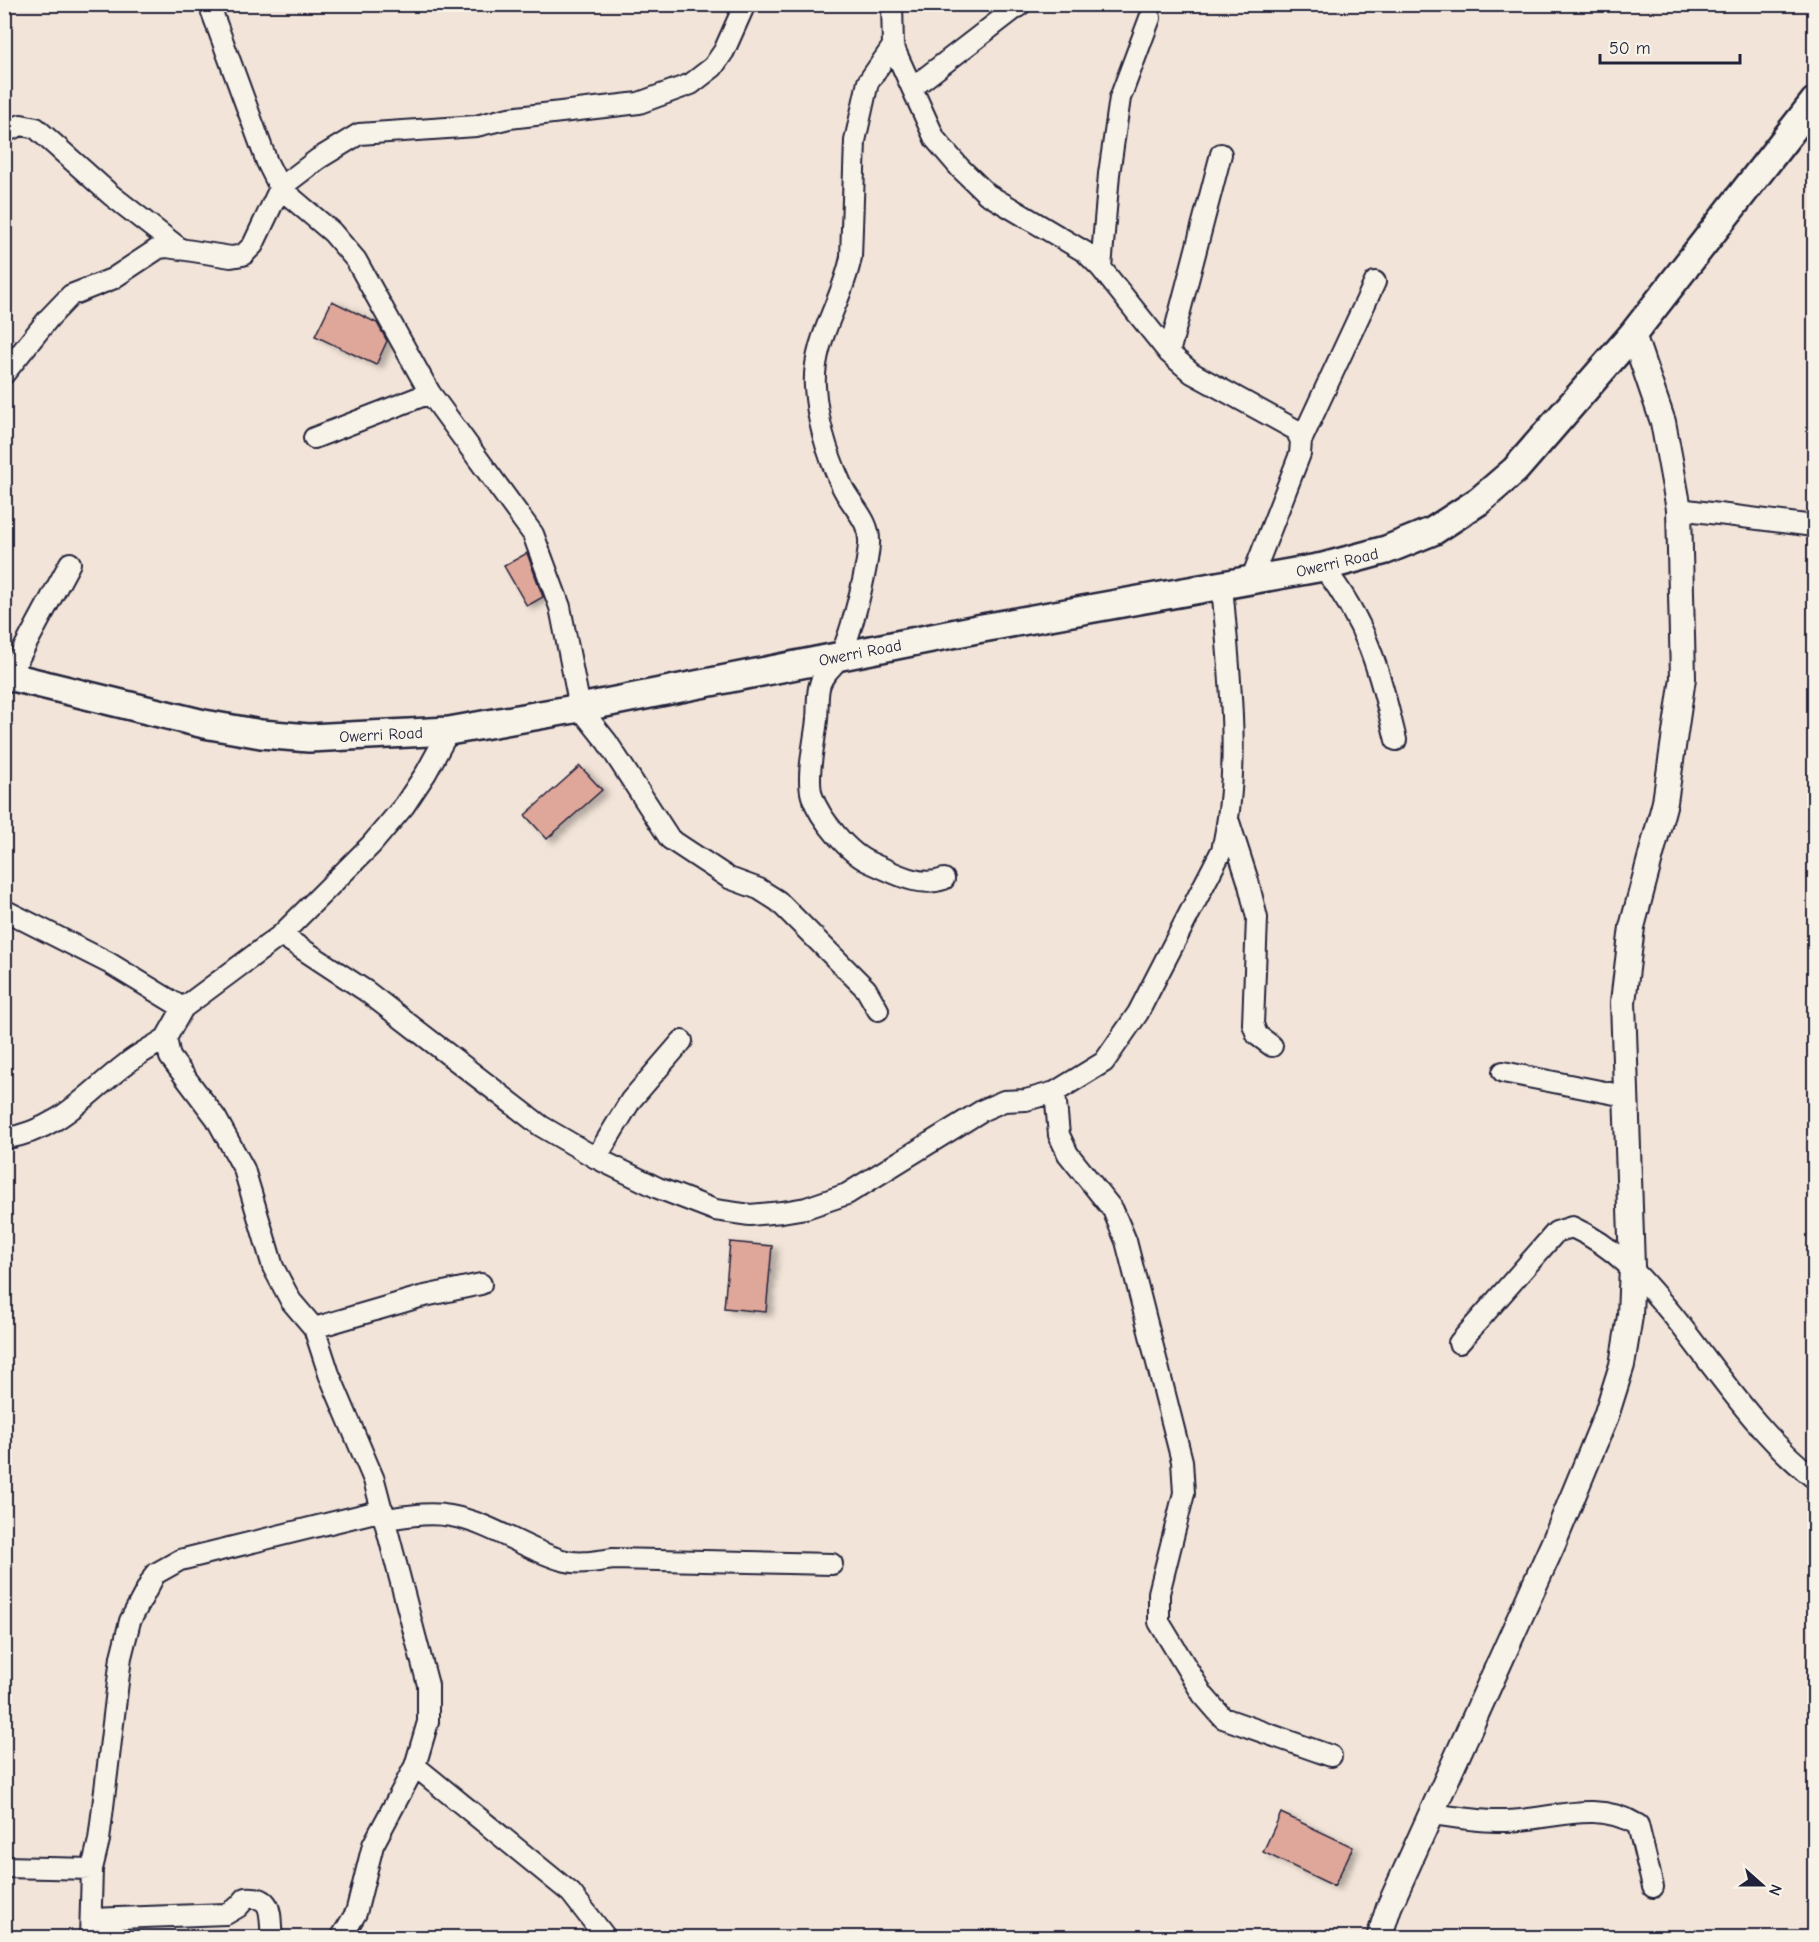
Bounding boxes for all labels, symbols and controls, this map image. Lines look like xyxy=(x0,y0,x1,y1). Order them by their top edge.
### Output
scale bar xyxy=(1600,27,1740,65)
text: 50 m xyxy=(1609,38,1651,59)
street label: Owerri Road xyxy=(1294,545,1380,581)
street label: Owerri Road xyxy=(817,636,903,670)
street label: Owerri Road xyxy=(339,724,423,746)
north arrow xyxy=(1732,1855,1792,1915)
text: N xyxy=(1765,1882,1785,1898)

